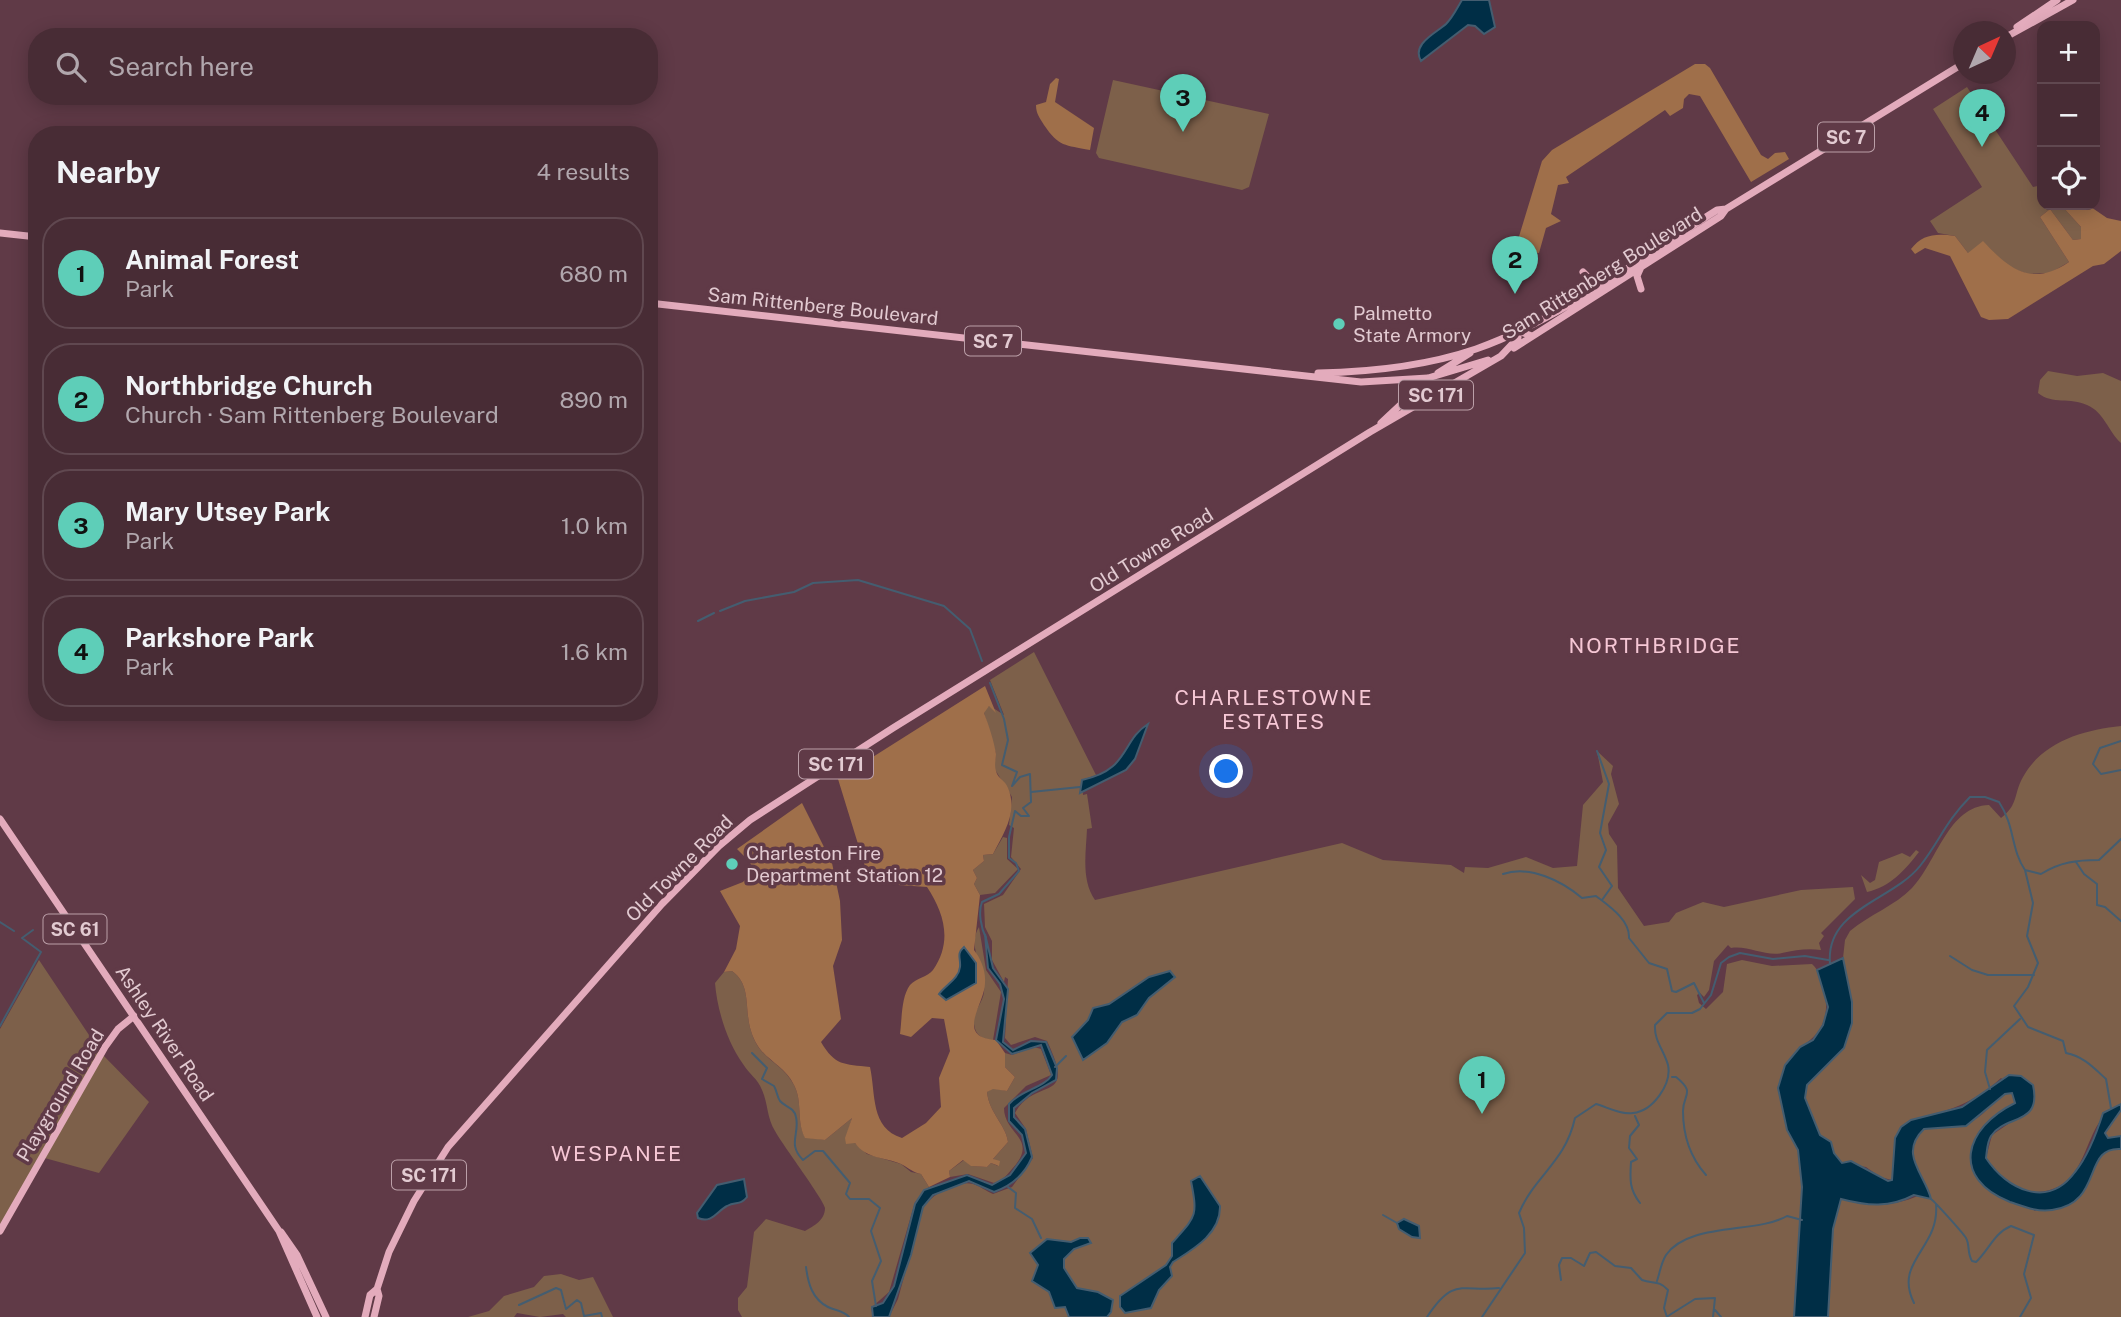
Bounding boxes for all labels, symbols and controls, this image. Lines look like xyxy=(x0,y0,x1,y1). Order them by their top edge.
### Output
north arrow xyxy=(1953,21,2016,84)
map controls xyxy=(2037,21,2100,210)
button: + xyxy=(2037,21,2100,84)
search box xyxy=(28,28,658,105)
icon: search xyxy=(52,48,90,86)
text: Search here xyxy=(108,51,254,82)
pin: 3 xyxy=(1160,74,1206,132)
button: − xyxy=(2037,84,2100,147)
pin: 4 xyxy=(1959,89,2005,147)
road number: SC 7 xyxy=(1818,122,1874,152)
button: locate xyxy=(2037,147,2100,210)
text: Nearby xyxy=(56,154,160,190)
text: 4 results xyxy=(536,158,630,185)
street label: Sam Rittenberg Boulevard xyxy=(1498,202,1706,344)
pin: 2 xyxy=(1492,236,1538,294)
text: Animal Forest xyxy=(125,244,299,275)
text: 1 xyxy=(76,260,86,287)
text: 680 m xyxy=(560,260,628,287)
text: Park xyxy=(125,275,174,302)
street label: Sam Rittenberg Boulevard xyxy=(707,283,939,329)
place label: Palmetto State Armory xyxy=(1353,302,1471,346)
marker: Palmetto State Armory xyxy=(1331,316,1347,332)
road number: SC 7 xyxy=(965,326,1021,356)
text: Northbridge Church xyxy=(125,370,373,401)
road number: SC 171 xyxy=(1399,380,1473,410)
text: 2 xyxy=(74,386,88,413)
text: 890 m xyxy=(559,386,628,413)
text: Church · Sam Rittenberg Boulevard xyxy=(125,401,499,428)
text: Mary Utsey Park xyxy=(125,496,330,527)
street label: Old Towne Road xyxy=(1085,503,1217,597)
text: 3 xyxy=(73,512,89,539)
text: 1.0 km xyxy=(561,512,628,539)
text: Park xyxy=(125,527,174,554)
text: Parkshore Park xyxy=(125,622,314,653)
district label: NORTHBRIDGE xyxy=(1568,633,1742,658)
text: 4 xyxy=(73,638,89,665)
text: 1.6 km xyxy=(561,638,628,665)
text: Park xyxy=(125,653,174,680)
district label: CHARLESTOWNE ESTATES xyxy=(1175,685,1373,734)
road number: SC 171 xyxy=(799,750,873,778)
your location xyxy=(1209,754,1243,788)
street label: Old Towne Road xyxy=(621,810,737,926)
place label: Charleston Fire Department Station 12 xyxy=(746,842,943,886)
marker: Charleston Fire Department Station 12 xyxy=(724,856,740,872)
road number: SC 61 xyxy=(43,914,106,944)
street label: Ashley River Road xyxy=(111,961,219,1105)
street label: Playground Road xyxy=(12,1025,108,1165)
pin: 1 xyxy=(1459,1056,1505,1114)
district label: WESPANEE xyxy=(551,1141,683,1166)
road number: SC 171 xyxy=(392,1160,466,1190)

